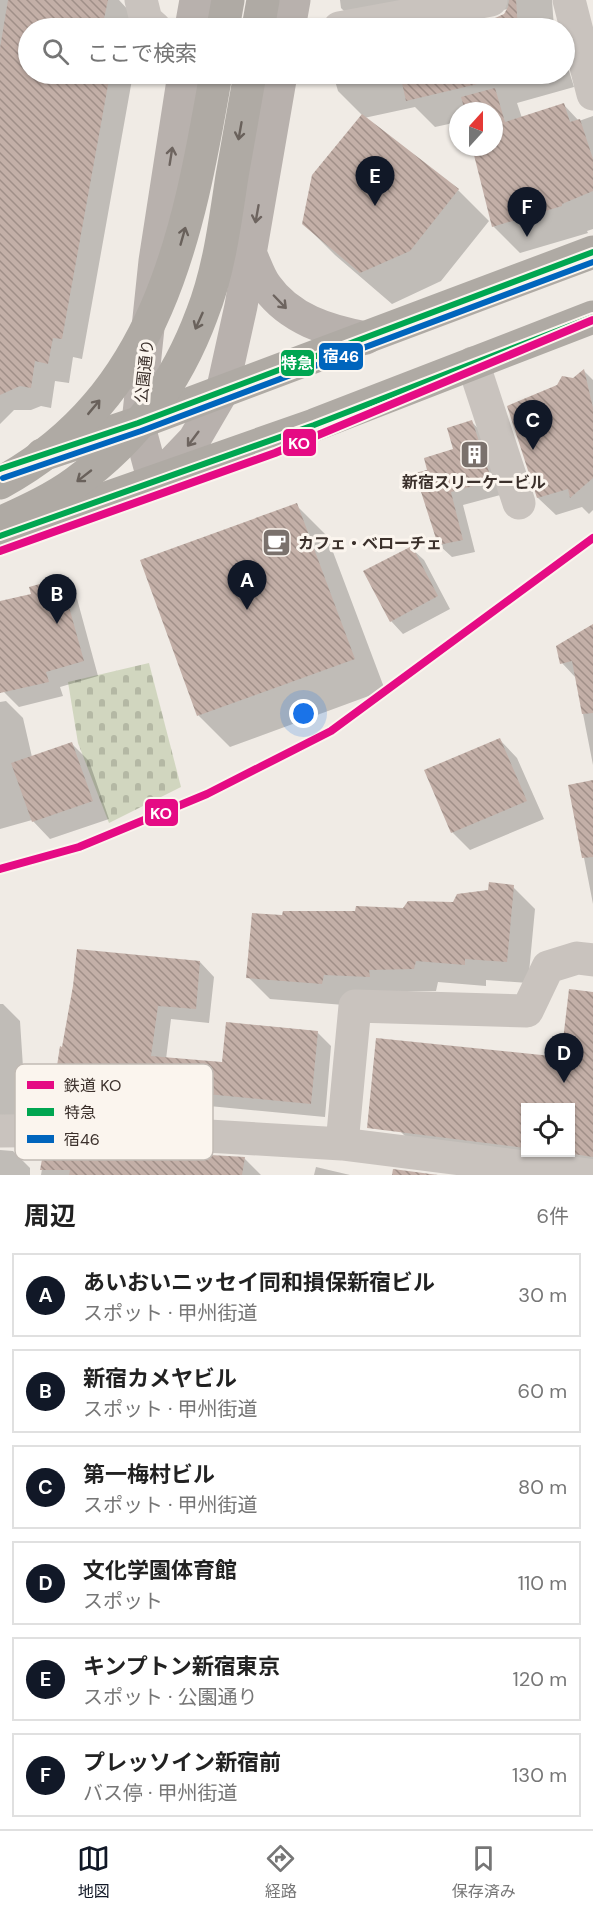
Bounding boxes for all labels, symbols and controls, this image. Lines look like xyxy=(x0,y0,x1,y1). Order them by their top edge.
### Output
search box xyxy=(18,18,575,84)
icon: search xyxy=(39,35,72,68)
text: ここで検索 xyxy=(87,39,197,68)
north arrow xyxy=(449,102,503,156)
one-way arrow xyxy=(234,121,245,140)
one-way arrow xyxy=(165,147,176,167)
pin: E xyxy=(356,156,394,206)
pin: F xyxy=(508,188,546,237)
one-way arrow xyxy=(251,204,262,223)
one-way arrow xyxy=(178,226,189,245)
one-way arrow xyxy=(273,294,287,309)
one-way arrow xyxy=(192,312,204,330)
street label: 公園通り xyxy=(131,338,158,404)
line badge: 宿46 xyxy=(318,342,364,371)
text: 宿46 xyxy=(323,346,359,367)
line badge: 特急 xyxy=(280,349,315,377)
text: 特急 xyxy=(281,353,313,374)
one-way arrow xyxy=(87,399,100,415)
pin: C xyxy=(514,400,552,450)
line badge: KO xyxy=(282,428,317,457)
one-way arrow xyxy=(187,431,199,447)
text: KO xyxy=(288,433,310,454)
building icon: 新宿スリーケービル xyxy=(458,438,490,470)
one-way arrow xyxy=(77,469,93,482)
place label: 新宿スリーケービル xyxy=(402,472,546,493)
cafe icon: カフェ・ベローチェ xyxy=(261,527,293,559)
place label: カフェ・ベローチェ xyxy=(298,533,442,554)
pin: A xyxy=(228,560,266,610)
pin: B xyxy=(38,574,76,624)
your location xyxy=(289,699,318,728)
line badge: KO xyxy=(144,798,179,827)
text: KO xyxy=(150,803,172,824)
pin: D xyxy=(544,1034,584,1083)
legend xyxy=(15,1064,213,1160)
text: 鉄道 KO xyxy=(64,1075,121,1096)
text: 特急 xyxy=(64,1102,96,1123)
map controls xyxy=(521,1103,575,1157)
button: locate xyxy=(521,1103,575,1157)
text: 宿46 xyxy=(64,1129,100,1150)
text: 周辺 xyxy=(24,1199,76,1233)
text: 6件 xyxy=(536,1203,569,1229)
text: あいおいニッセイ同和損保新宿ビル xyxy=(83,1268,435,1297)
text: A xyxy=(38,1282,53,1308)
text: 30 m xyxy=(518,1282,567,1308)
text: スポット · 甲州街道 xyxy=(83,1300,258,1326)
text: 新宿カメヤビル xyxy=(83,1364,237,1393)
text: B xyxy=(39,1378,52,1404)
text: 60 m xyxy=(518,1378,567,1404)
text: スポット · 甲州街道 xyxy=(83,1396,258,1422)
text: 第一梅村ビル xyxy=(83,1460,215,1489)
text: C xyxy=(38,1474,53,1500)
text: 80 m xyxy=(518,1474,567,1500)
text: スポット · 甲州街道 xyxy=(83,1492,258,1518)
text: 文化学園体育館 xyxy=(83,1556,237,1585)
text: D xyxy=(38,1570,53,1596)
text: 110 m xyxy=(518,1570,567,1596)
text: スポット xyxy=(83,1588,163,1614)
text: キンプトン新宿東京 xyxy=(83,1652,280,1681)
text: E xyxy=(40,1666,51,1692)
text: 120 m xyxy=(513,1666,567,1692)
text: スポット · 公園通り xyxy=(83,1684,258,1710)
text: プレッソイン新宿前 xyxy=(83,1748,281,1777)
text: F xyxy=(40,1762,51,1788)
text: 130 m xyxy=(512,1762,567,1788)
text: バス停 · 甲州街道 xyxy=(83,1780,238,1806)
tab: 地図 xyxy=(77,1842,110,1902)
tab: 経路 xyxy=(264,1842,297,1902)
tab: 保存済み xyxy=(452,1842,516,1902)

